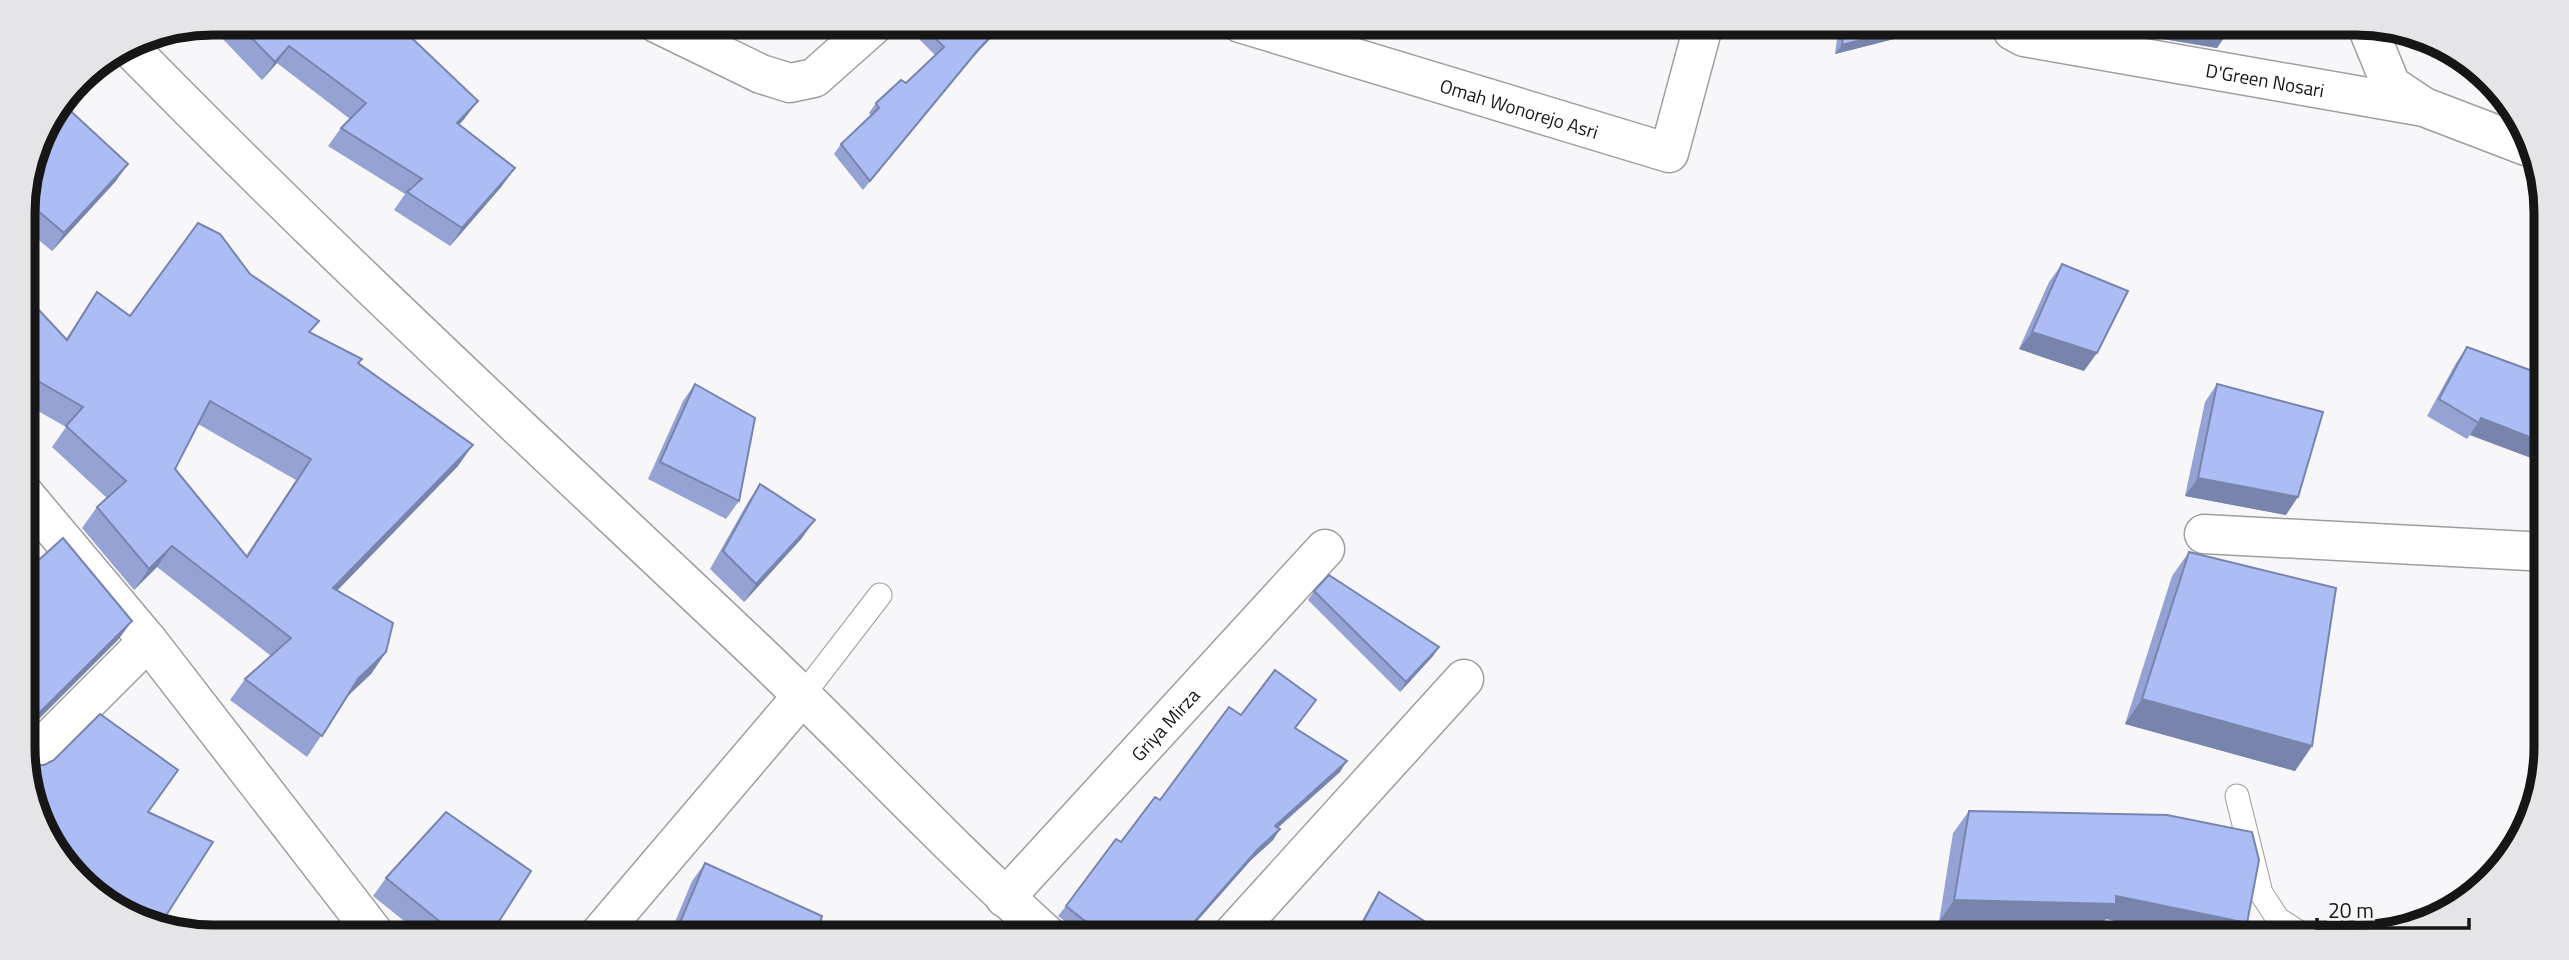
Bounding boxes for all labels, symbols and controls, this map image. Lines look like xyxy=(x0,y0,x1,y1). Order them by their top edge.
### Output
street label: D'Green Nosari xyxy=(2204,55,2327,104)
street label: Omah Wonorejo Asri xyxy=(1437,70,1602,145)
street label: Griya Mirza xyxy=(1123,681,1206,767)
scale bar xyxy=(2317,886,2469,930)
text: 20 m xyxy=(2328,894,2374,926)

